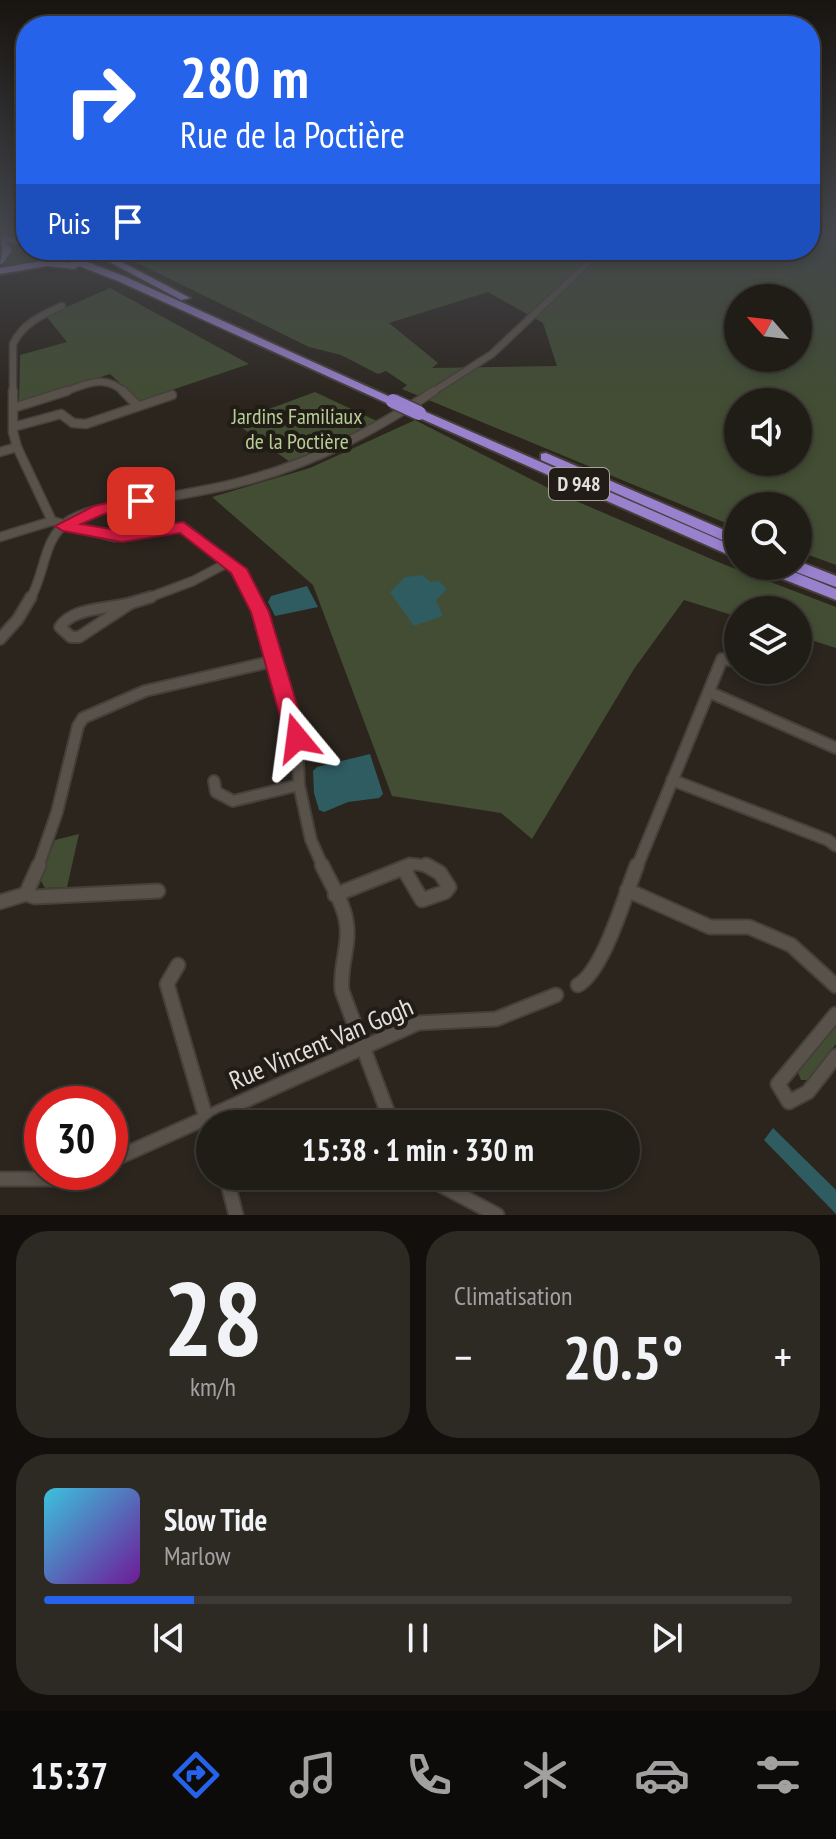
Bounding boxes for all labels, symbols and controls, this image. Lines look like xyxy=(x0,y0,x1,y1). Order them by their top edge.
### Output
text: 280 m xyxy=(180,41,309,113)
icon: right xyxy=(48,48,152,152)
text: Rue de la Poctière xyxy=(180,111,405,158)
icon: arrive xyxy=(106,200,150,244)
text: Puis xyxy=(48,203,90,242)
north arrow xyxy=(724,284,812,372)
map controls xyxy=(724,284,812,684)
button: sound xyxy=(724,388,812,476)
park label: Jardins Familiaux de la Poctière xyxy=(231,402,362,455)
pin xyxy=(107,467,175,535)
road number: D 948 xyxy=(549,468,609,500)
icon: arrive xyxy=(119,479,163,523)
button: search xyxy=(724,492,812,580)
button: layers xyxy=(724,596,812,684)
position arrow xyxy=(255,696,339,780)
street label: Rue Vincent Van Gogh xyxy=(224,989,418,1097)
speed limit sign: 30 xyxy=(24,1086,128,1190)
text: 15:38 · 1 min · 330 m xyxy=(302,1130,534,1169)
text: 28 xyxy=(163,1250,263,1385)
text: Climatisation xyxy=(454,1279,572,1312)
text: 20.5° xyxy=(563,1318,683,1396)
text: − xyxy=(454,1328,472,1385)
text: + xyxy=(774,1328,792,1385)
text: km/h xyxy=(190,1370,236,1403)
text: Slow Tide xyxy=(164,1500,267,1539)
text: Marlow xyxy=(164,1539,230,1572)
icon: previous xyxy=(147,1616,191,1660)
icon: pause xyxy=(396,1616,440,1660)
icon: next xyxy=(645,1616,689,1660)
icon: directions xyxy=(168,1747,224,1803)
icon: music xyxy=(285,1747,341,1803)
icon: phone xyxy=(401,1747,457,1803)
icon: climate xyxy=(517,1747,573,1803)
icon: car xyxy=(634,1747,690,1803)
icon: filters xyxy=(750,1747,806,1803)
text: 15:37 xyxy=(30,1752,108,1799)

